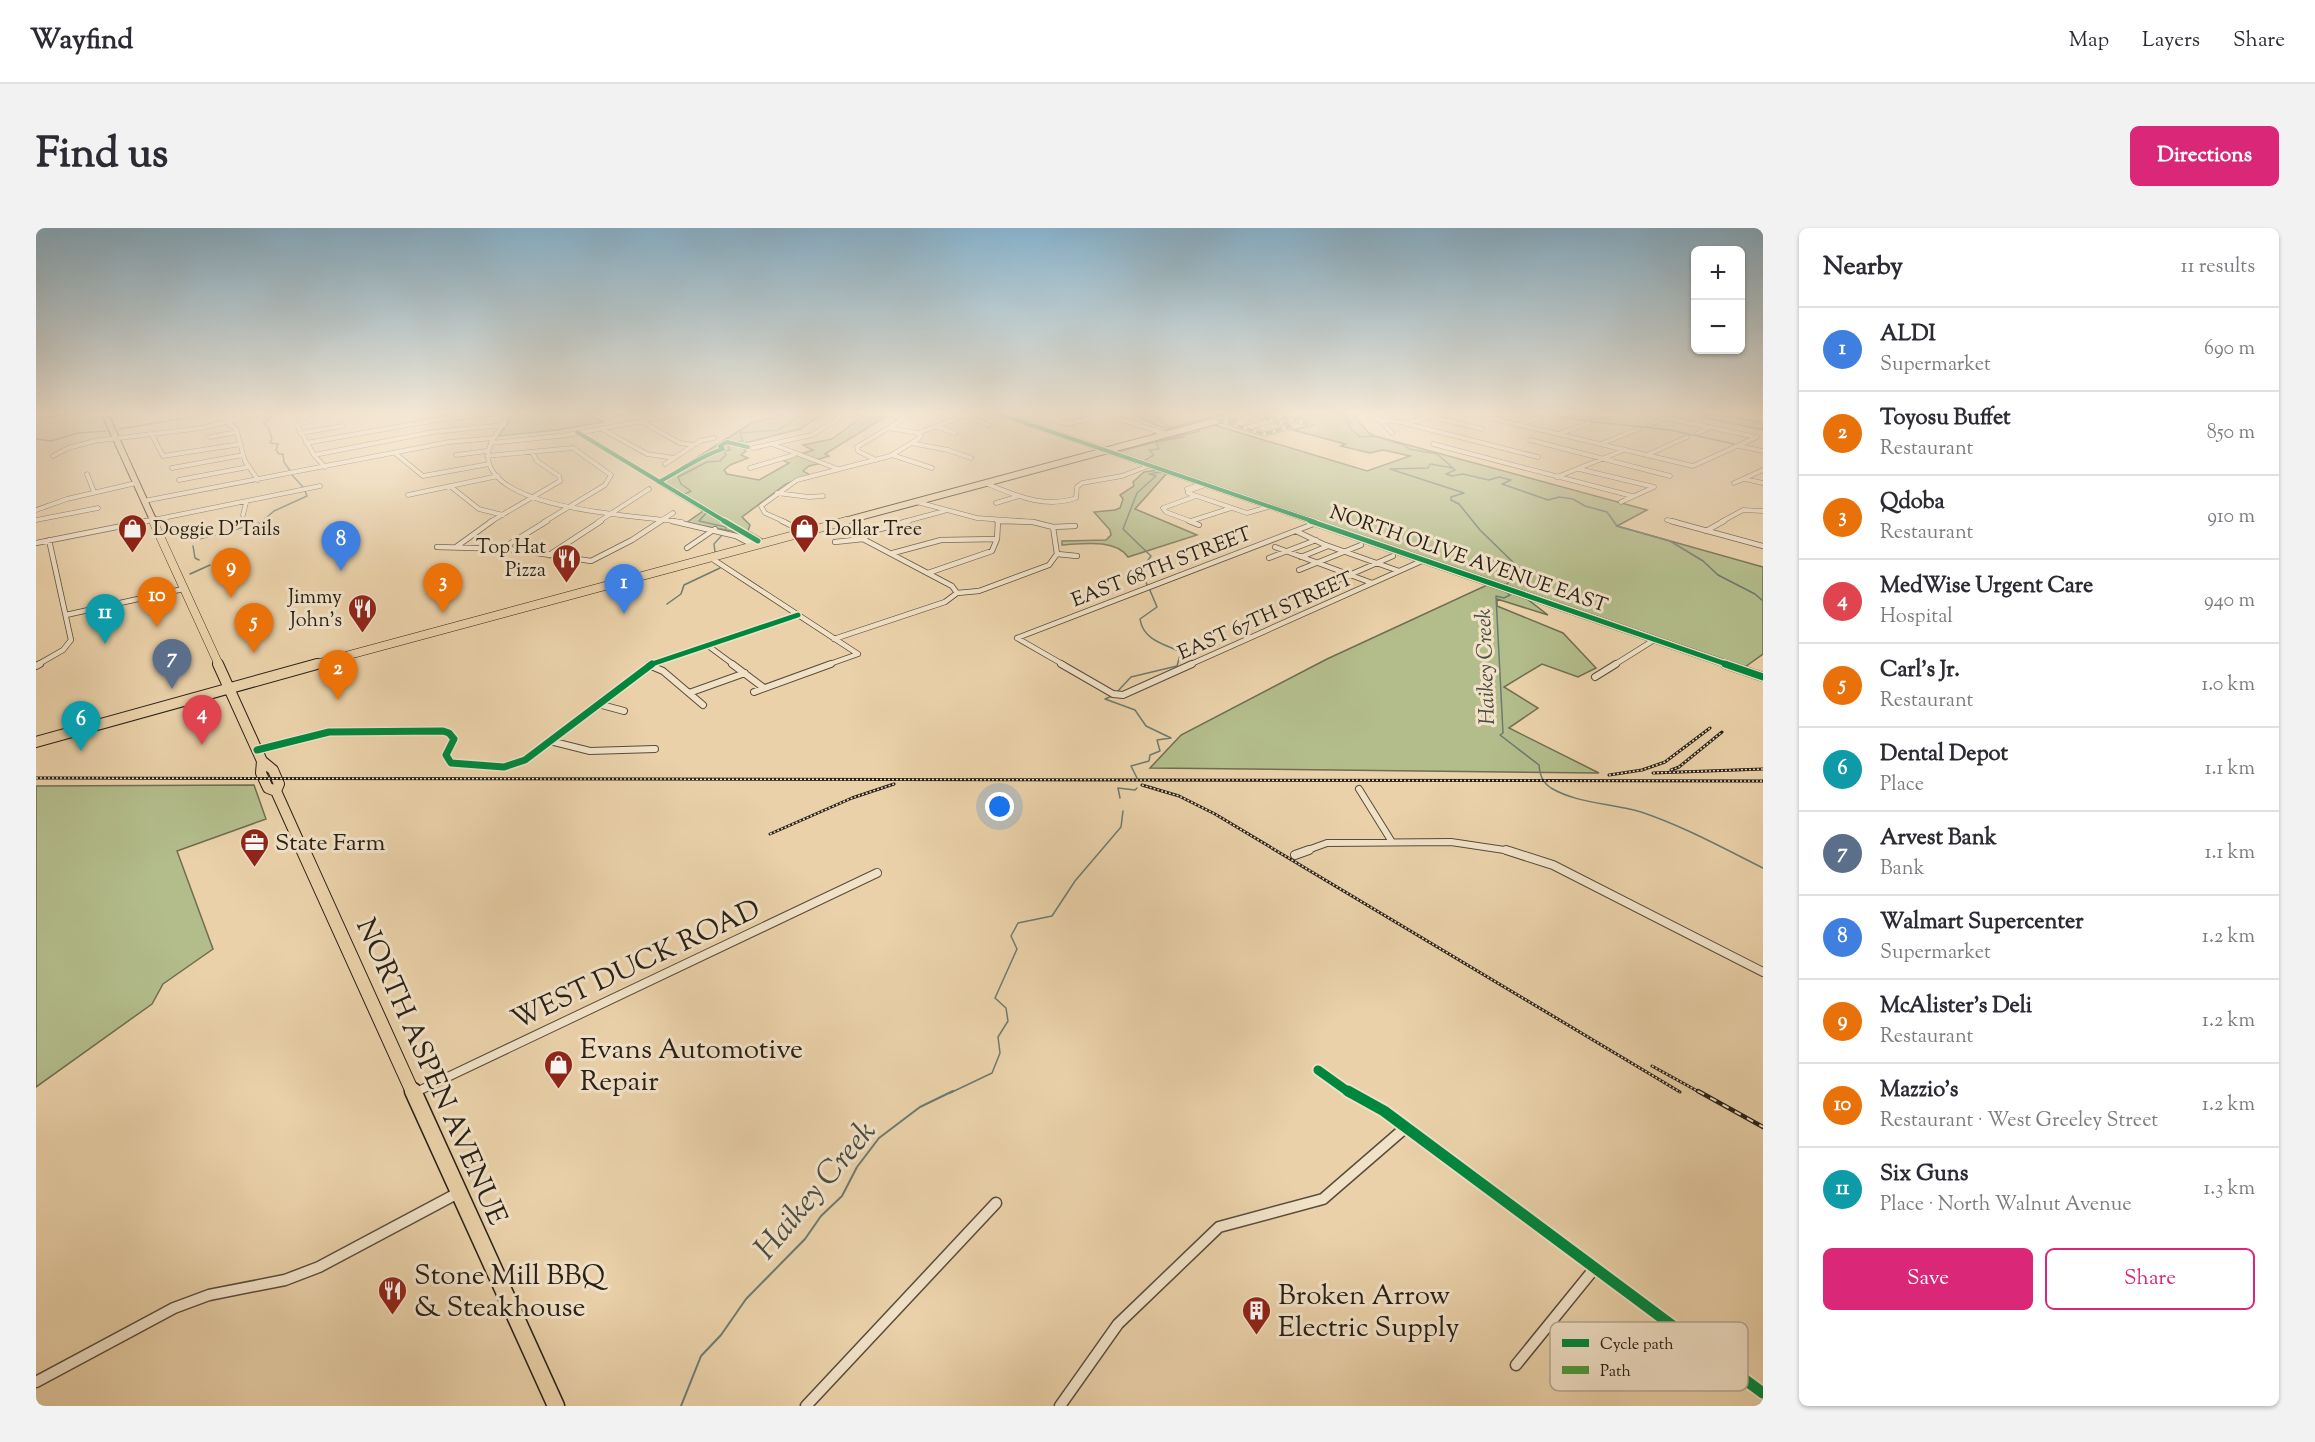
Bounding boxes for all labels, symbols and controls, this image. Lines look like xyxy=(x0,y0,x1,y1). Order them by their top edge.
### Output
text: Wayfind xyxy=(30,21,133,61)
text: Map xyxy=(2069,26,2109,56)
text: Layers xyxy=(2142,26,2200,56)
text: Share xyxy=(2233,26,2285,56)
text: Find us xyxy=(36,126,168,186)
button: Directions xyxy=(2130,126,2279,186)
map controls xyxy=(1691,246,1745,354)
button: + xyxy=(1691,246,1745,300)
text: Nearby xyxy=(1823,249,1903,286)
text: 11 results xyxy=(2181,253,2255,282)
button: − xyxy=(1691,300,1745,354)
text: ALDI xyxy=(1880,319,1936,351)
text: 1 xyxy=(1839,335,1846,364)
text: 690 m xyxy=(2204,335,2255,364)
text: Supermarket xyxy=(1880,351,1991,380)
text: Toyosu Buffet xyxy=(1880,403,2011,435)
text: 2 xyxy=(1838,419,1847,448)
text: 850 m xyxy=(2207,419,2255,448)
text: Restaurant xyxy=(1880,435,1973,464)
text: Qdoba xyxy=(1880,487,1945,519)
street label: NORTH OLIVE AVENUE EAST xyxy=(1325,499,1611,622)
text: 3 xyxy=(1838,503,1847,532)
text: 910 m xyxy=(2207,503,2255,532)
shop icon: Doggie D'Tails xyxy=(116,512,148,554)
shop icon: Dollar Tree xyxy=(788,512,820,554)
place label: Doggie D'Tails xyxy=(153,516,280,545)
place label: Dollar Tree xyxy=(825,516,922,545)
text: Restaurant xyxy=(1880,519,1973,548)
street label: EAST 68TH STREET xyxy=(1068,521,1256,616)
pin: 8 xyxy=(322,522,360,571)
place label: Top Hat Pizza xyxy=(476,534,546,586)
restaurant icon: Top Hat Pizza xyxy=(551,542,583,584)
pin: 9 xyxy=(212,548,250,598)
pin: 3 xyxy=(424,564,462,613)
pin: 1 xyxy=(604,564,644,614)
street label: EAST 67TH STREET xyxy=(1174,566,1358,669)
text: MedWise Urgent Care xyxy=(1880,571,2093,603)
pin: 10 xyxy=(138,578,176,627)
place label: Jimmy John's xyxy=(287,584,342,636)
text: 4 xyxy=(1837,587,1848,616)
text: 940 m xyxy=(2204,587,2255,616)
restaurant icon: Jimmy John's xyxy=(347,592,379,634)
pin: 11 xyxy=(86,594,124,644)
text: Hospital xyxy=(1880,603,1953,632)
pin: 5 xyxy=(234,604,274,653)
water label: Haikey Creek xyxy=(1469,608,1505,726)
pin: 7 xyxy=(152,640,192,689)
pin: 2 xyxy=(318,650,358,700)
text: Carl's Jr. xyxy=(1880,655,1960,687)
text: 5 xyxy=(1839,671,1846,700)
text: 1.0 km xyxy=(2201,671,2255,700)
text: Restaurant xyxy=(1880,687,1973,716)
pin: 4 xyxy=(182,696,222,745)
pin: 6 xyxy=(62,702,100,751)
text: Dental Depot xyxy=(1880,739,2008,771)
text: 6 xyxy=(1838,755,1847,784)
text: 1.1 km xyxy=(2205,755,2255,784)
text: Place xyxy=(1880,771,1924,800)
your location xyxy=(985,792,1014,821)
text: Arvest Bank xyxy=(1880,823,1997,855)
office icon: State Farm xyxy=(238,826,270,868)
place label: State Farm xyxy=(275,827,386,861)
text: 7 xyxy=(1837,839,1848,868)
text: 1.1 km xyxy=(2205,839,2255,868)
text: Bank xyxy=(1880,855,1925,884)
street label: WEST DUCK ROAD xyxy=(505,890,767,1041)
text: Walmart Supercenter xyxy=(1880,907,2083,939)
street label: NORTH ASPEN AVENUE xyxy=(344,912,516,1232)
text: 8 xyxy=(1838,923,1848,952)
text: 1.2 km xyxy=(2202,923,2255,952)
text: Supermarket xyxy=(1880,939,1991,968)
text: McAlister's Deli xyxy=(1880,991,2032,1023)
text: 9 xyxy=(1838,1007,1847,1036)
text: 1.2 km xyxy=(2202,1007,2255,1036)
text: Restaurant xyxy=(1880,1023,1973,1052)
place label: Evans Automotive Repair xyxy=(580,1031,803,1103)
shop icon: Evans Automotive Repair xyxy=(543,1048,575,1090)
text: Mazzio's xyxy=(1880,1075,1958,1107)
text: 10 xyxy=(1834,1091,1851,1120)
text: 1.2 km xyxy=(2202,1091,2255,1120)
text: Restaurant · West Greeley Street xyxy=(1880,1107,2158,1136)
water label: Haikey Creek xyxy=(744,1111,888,1271)
text: Six Guns xyxy=(1880,1159,1968,1191)
text: 11 xyxy=(1836,1175,1849,1204)
text: 1.3 km xyxy=(2203,1175,2255,1204)
text: Place · North Walnut Avenue xyxy=(1880,1191,2132,1220)
button: Save xyxy=(1823,1248,2033,1310)
button: Share xyxy=(2045,1248,2255,1310)
place label: Stone Mill BBQ & Steakhouse xyxy=(414,1257,608,1329)
restaurant icon: Stone Mill BBQ & Steakhouse xyxy=(377,1274,409,1316)
place label: Broken Arrow Electric Supply xyxy=(1278,1277,1460,1349)
building icon: Broken Arrow Electric Supply xyxy=(1241,1294,1273,1336)
legend xyxy=(1550,1322,1748,1391)
text: Cycle path xyxy=(1600,1334,1674,1357)
text: Path xyxy=(1600,1361,1631,1384)

